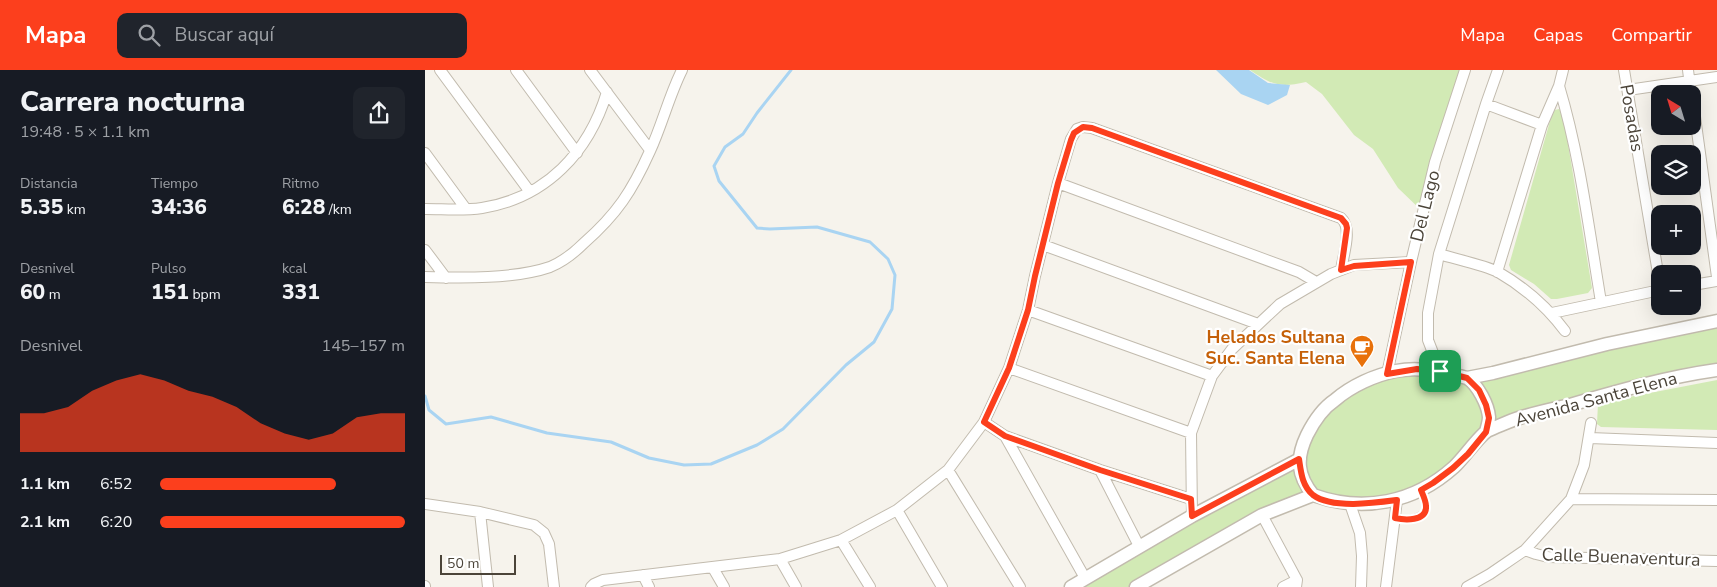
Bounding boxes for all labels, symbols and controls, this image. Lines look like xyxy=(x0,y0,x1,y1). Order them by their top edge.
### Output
search box xyxy=(117,13,467,58)
text: Mapa xyxy=(25,19,87,51)
icon: search xyxy=(135,21,163,49)
text: Buscar aquí xyxy=(175,22,274,48)
text: Mapa xyxy=(1460,23,1505,47)
text: Capas xyxy=(1533,23,1583,47)
text: Compartir xyxy=(1611,23,1692,47)
street label: Posadas xyxy=(1614,82,1650,154)
text: Carrera nocturna xyxy=(20,83,245,121)
north arrow xyxy=(1651,85,1701,135)
map controls xyxy=(1651,85,1701,315)
button: share xyxy=(353,87,405,139)
text: 19:48 · 5 × 1.1 km xyxy=(20,121,150,143)
button: layers xyxy=(1651,145,1701,195)
street label: Del Lago xyxy=(1405,168,1445,244)
text: Distancia xyxy=(20,174,78,193)
text: Tiempo xyxy=(151,174,198,193)
text: Ritmo xyxy=(282,174,319,193)
text: 5.35 xyxy=(20,193,63,221)
text: 34:36 xyxy=(151,193,207,221)
text: 6:28 xyxy=(282,193,325,221)
text: km xyxy=(63,200,86,219)
text: /km xyxy=(325,200,352,219)
button: + xyxy=(1651,205,1701,255)
text: Desnivel xyxy=(20,259,74,278)
text: Pulso xyxy=(151,259,186,278)
text: kcal xyxy=(282,259,307,278)
button: − xyxy=(1651,265,1701,315)
text: 60 xyxy=(20,278,45,306)
text: 151 xyxy=(151,278,189,306)
text: 331 xyxy=(282,278,320,306)
text: m xyxy=(45,285,61,304)
text: bpm xyxy=(189,285,221,304)
place label: Helados Sultana Suc. Santa Elena xyxy=(1205,325,1345,370)
cafe icon: Helados Sultana Suc. Santa Elena xyxy=(1349,334,1375,368)
text: Desnivel xyxy=(20,335,82,357)
text: 145–157 m xyxy=(322,335,405,357)
pin xyxy=(1419,350,1461,392)
icon: arrive xyxy=(1426,357,1454,385)
street label: Avenida Santa Elena xyxy=(1512,366,1680,432)
text: 1.1 km xyxy=(20,473,70,495)
text: 6:52 xyxy=(100,473,132,495)
text: 2.1 km xyxy=(20,511,70,533)
text: 6:20 xyxy=(100,511,132,533)
street label: Calle Buenaventura xyxy=(1541,542,1701,572)
scale bar xyxy=(440,552,516,575)
text: 50 m xyxy=(447,554,479,573)

